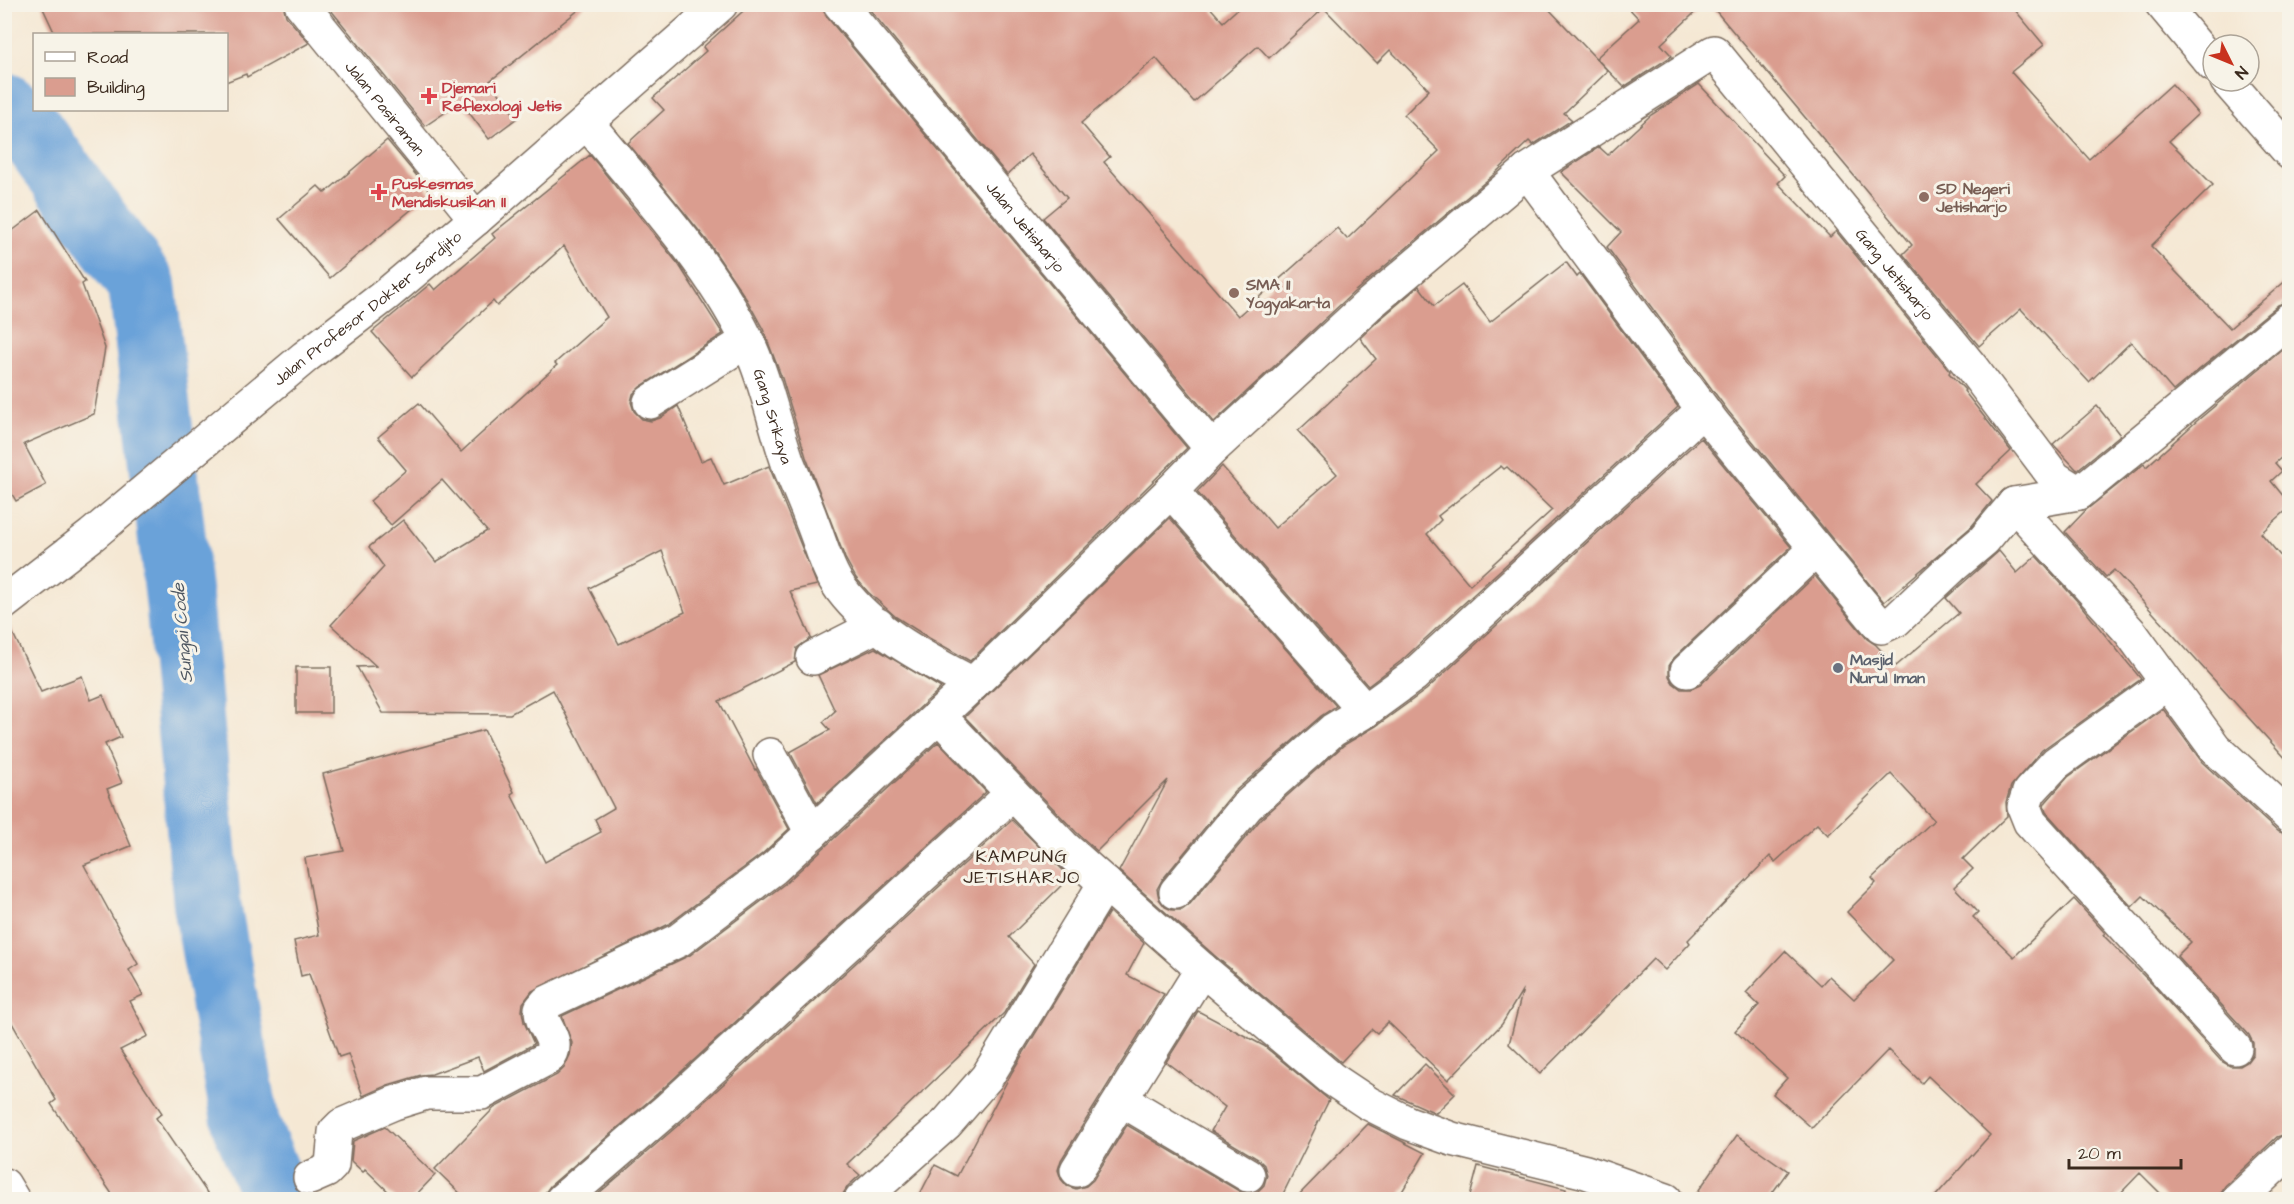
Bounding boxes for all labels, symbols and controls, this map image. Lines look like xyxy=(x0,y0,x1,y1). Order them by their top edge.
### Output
legend xyxy=(33,33,228,111)
north arrow xyxy=(2201,33,2261,93)
text: Road xyxy=(87,45,128,70)
street label: Jalan Pasiraman xyxy=(340,57,430,160)
text: N xyxy=(2230,61,2253,84)
text: Building xyxy=(87,75,145,101)
place label: Djemari Reflexologi Jetis xyxy=(442,77,562,119)
marker: Djemari Reflexologi Jetis xyxy=(420,87,438,105)
place label: Puskesmas Mendiskusikan II xyxy=(392,173,506,213)
street label: Jalan Jetisharjo xyxy=(981,177,1070,277)
place label: SD Negeri Jetisharjo xyxy=(1935,178,2010,218)
marker: Puskesmas Mendiskusikan II xyxy=(370,183,388,201)
marker: SD Negeri Jetisharjo xyxy=(1917,190,1931,204)
street label: Gang Jetisharjo xyxy=(1850,224,1939,325)
street label: Jalan Profesor Dokter Sardjito xyxy=(269,226,466,391)
place label: SMA 11 Yogyakarta xyxy=(1245,274,1331,316)
marker: SMA 11 Yogyakarta xyxy=(1227,286,1241,300)
street label: Gang Srikaya xyxy=(748,366,798,467)
water label: Sungai Code xyxy=(166,581,200,684)
place label: Masjid Nurul Iman xyxy=(1850,649,1925,689)
marker: Masjid Nurul Iman xyxy=(1831,661,1845,675)
district label: KAMPUNG JETISHARJO xyxy=(963,844,1081,890)
scale bar xyxy=(2069,1132,2182,1170)
text: 20 m xyxy=(2078,1141,2121,1166)

